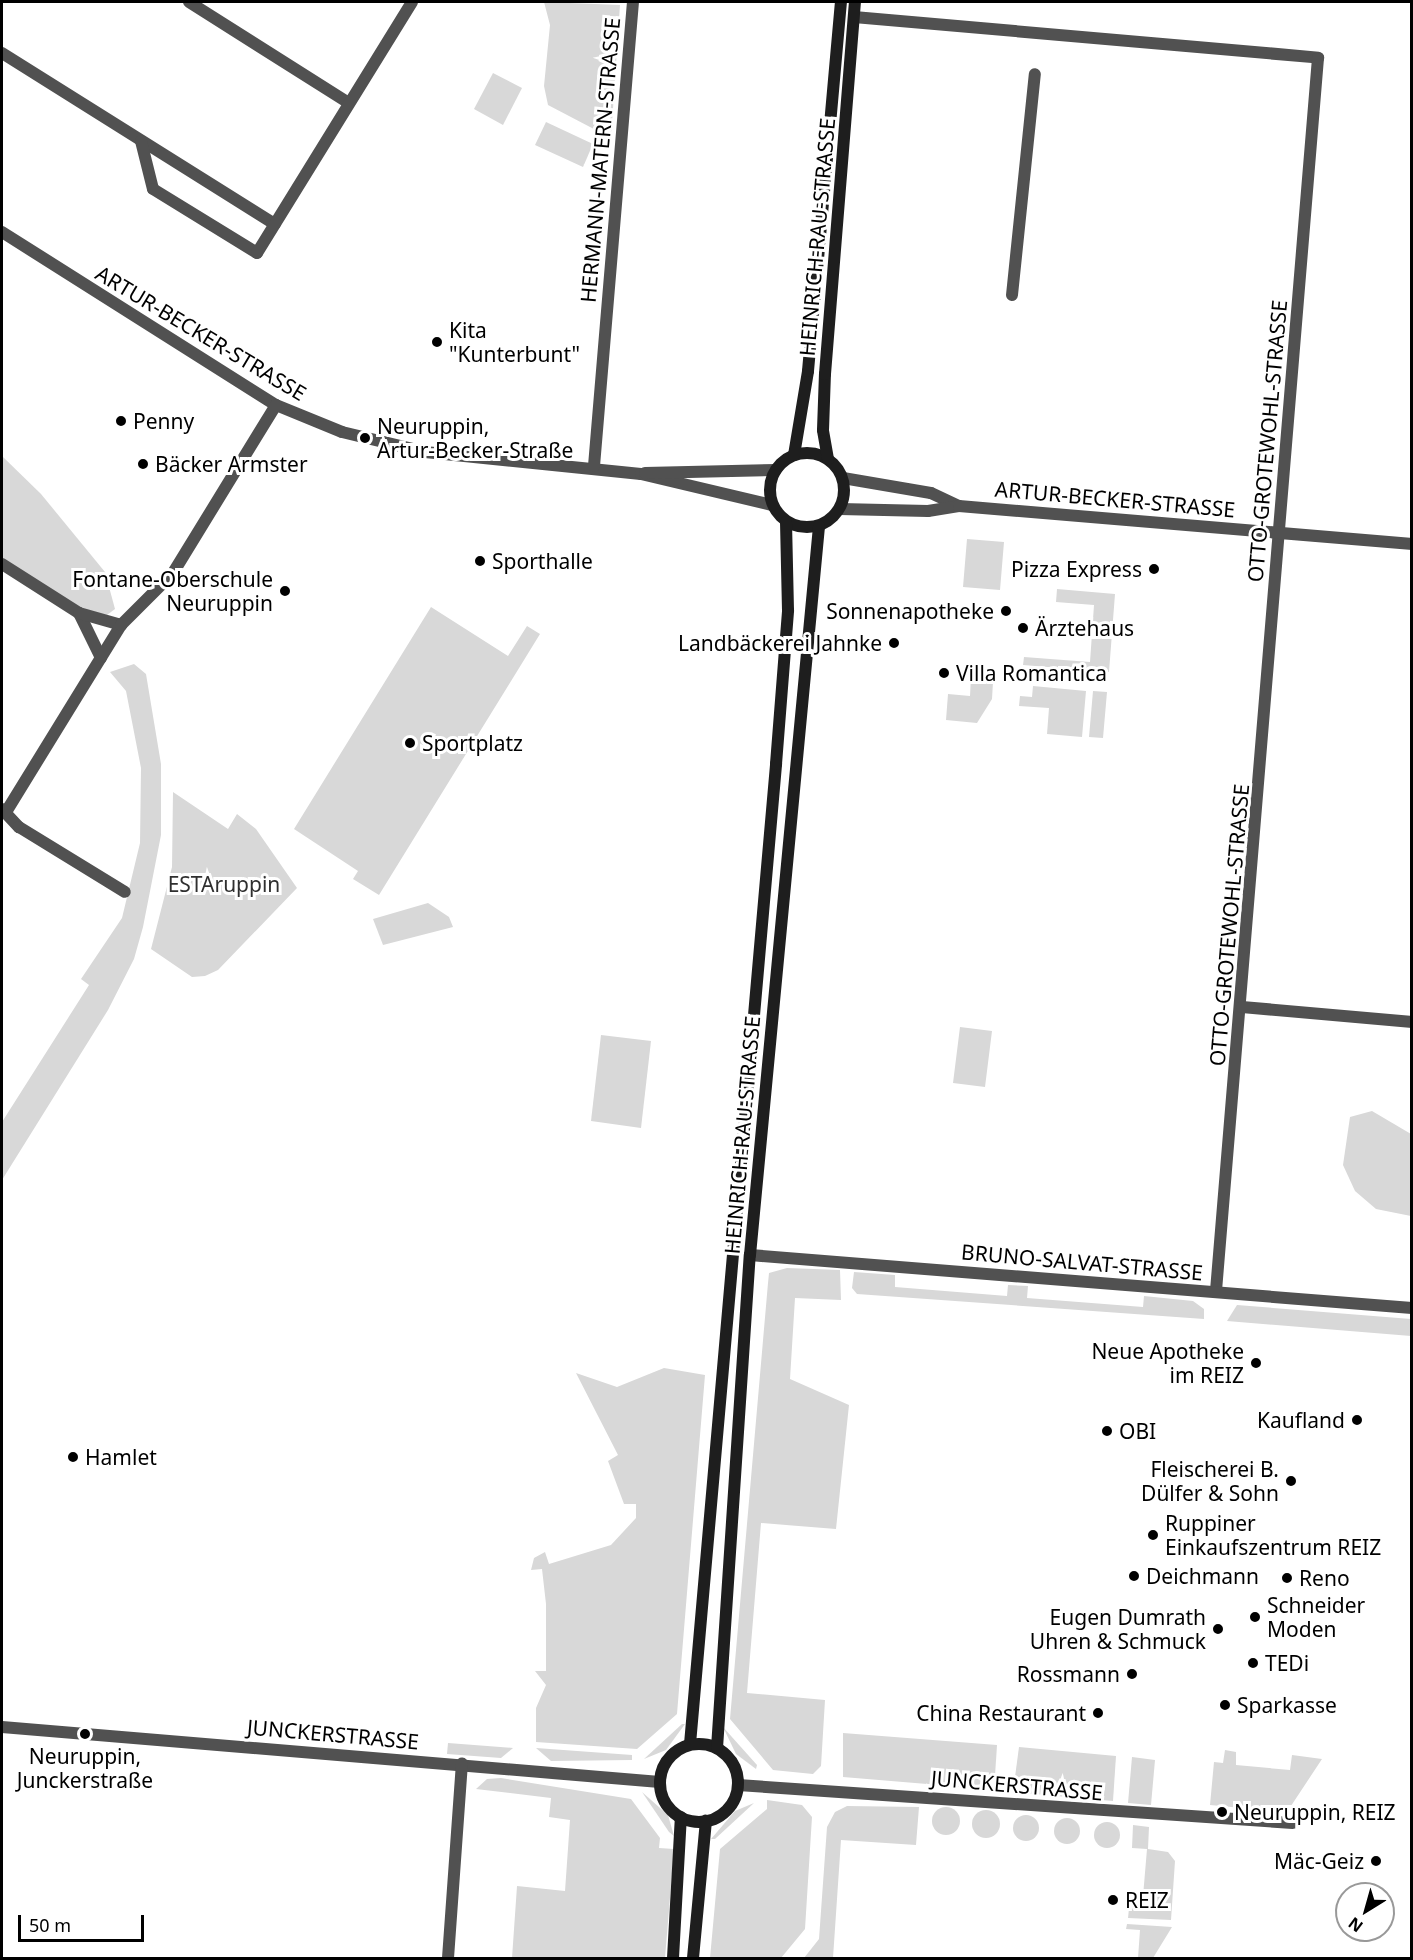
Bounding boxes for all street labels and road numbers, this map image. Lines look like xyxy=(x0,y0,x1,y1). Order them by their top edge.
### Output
street label: HERMANN-MATERN-STRASSE xyxy=(575,16,625,304)
street label: HEINRICH-RAU-STRASSE xyxy=(794,117,840,357)
street label: ARTUR-BECKER-STRASSE xyxy=(91,260,311,406)
street label: OTTO-GROTEWOHL-STRASSE xyxy=(1242,299,1292,583)
street label: ARTUR-BECKER-STRASSE xyxy=(994,476,1236,522)
street label: OTTO-GROTEWOHL-STRASSE xyxy=(1204,783,1254,1067)
street label: HEINRICH-RAU-STRASSE xyxy=(719,1015,765,1255)
street label: BRUNO-SALVAT-STRASSE xyxy=(960,1239,1204,1285)
street label: JUNCKERSTRASSE xyxy=(246,1714,420,1754)
street label: JUNCKERSTRASSE xyxy=(930,1765,1104,1805)

